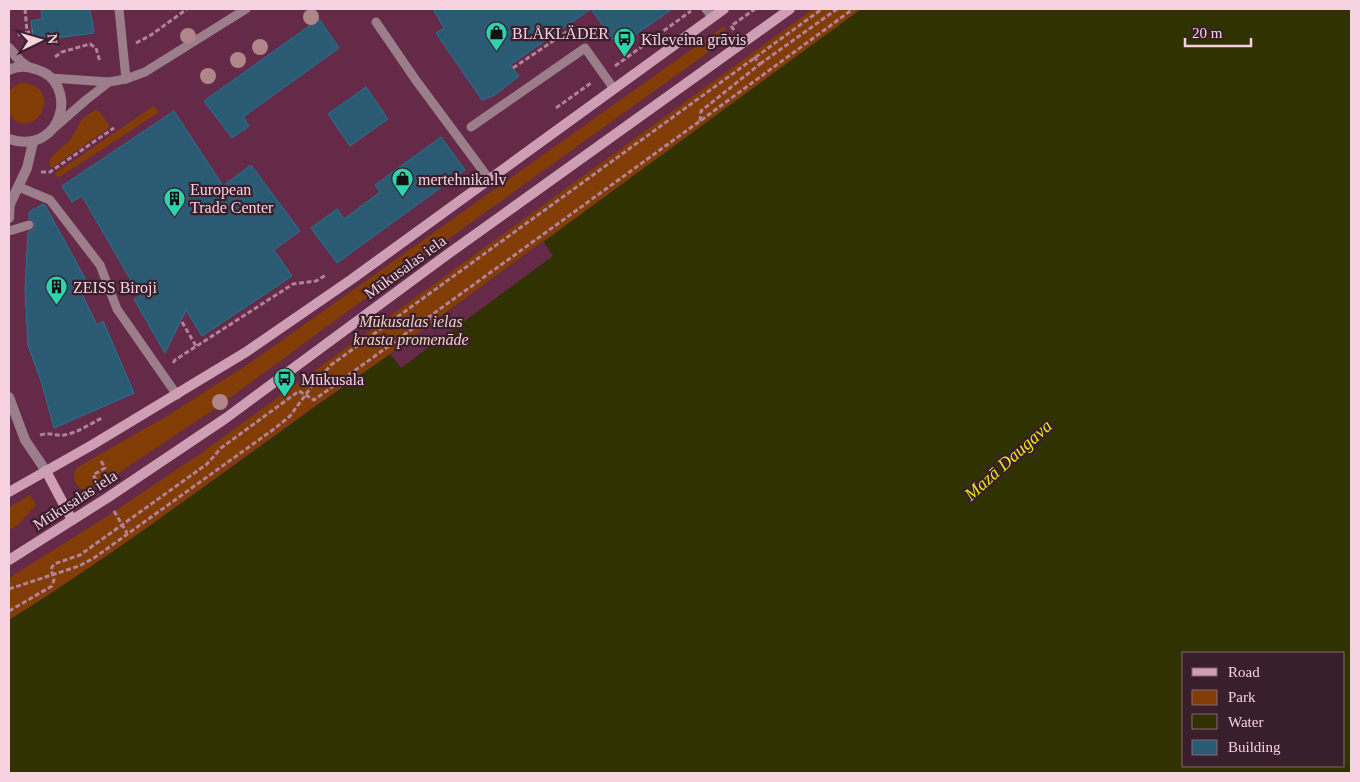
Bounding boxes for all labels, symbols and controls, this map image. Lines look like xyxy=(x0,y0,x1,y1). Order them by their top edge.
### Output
north arrow xyxy=(15,15,65,65)
scale bar xyxy=(1185,15,1251,47)
shop icon: BLÅKLÄDER xyxy=(484,21,508,52)
place label: BLÅKLÄDER xyxy=(512,25,609,42)
text: 20 m xyxy=(1192,25,1223,41)
bus stop icon: Kīleveina grāvis xyxy=(613,27,637,58)
place label: Kīleveina grāvis xyxy=(641,31,746,49)
text: N xyxy=(45,33,60,45)
shop icon: mertehnika.lv xyxy=(390,167,414,198)
place label: mertehnika.lv xyxy=(418,171,506,188)
place label: European Trade Center xyxy=(190,181,274,216)
building icon: European Trade Center xyxy=(162,186,186,217)
street label: Mūkusalas iela xyxy=(361,232,449,302)
building icon: ZEISS Biroji xyxy=(45,275,69,306)
place label: ZEISS Biroji xyxy=(73,279,158,297)
park label: Mūkusalas ielas krasta promenāde xyxy=(353,313,469,349)
bus stop icon: Mūkusala xyxy=(273,367,297,398)
place label: Mūkusala xyxy=(301,371,364,388)
water label: Mazā Daugava xyxy=(960,416,1056,505)
street label: Mūkusalas iela xyxy=(30,467,120,533)
legend xyxy=(1182,652,1345,767)
text: Road xyxy=(1228,664,1260,680)
text: Park xyxy=(1228,689,1256,705)
text: Water xyxy=(1228,714,1263,730)
text: Building xyxy=(1228,739,1281,755)

